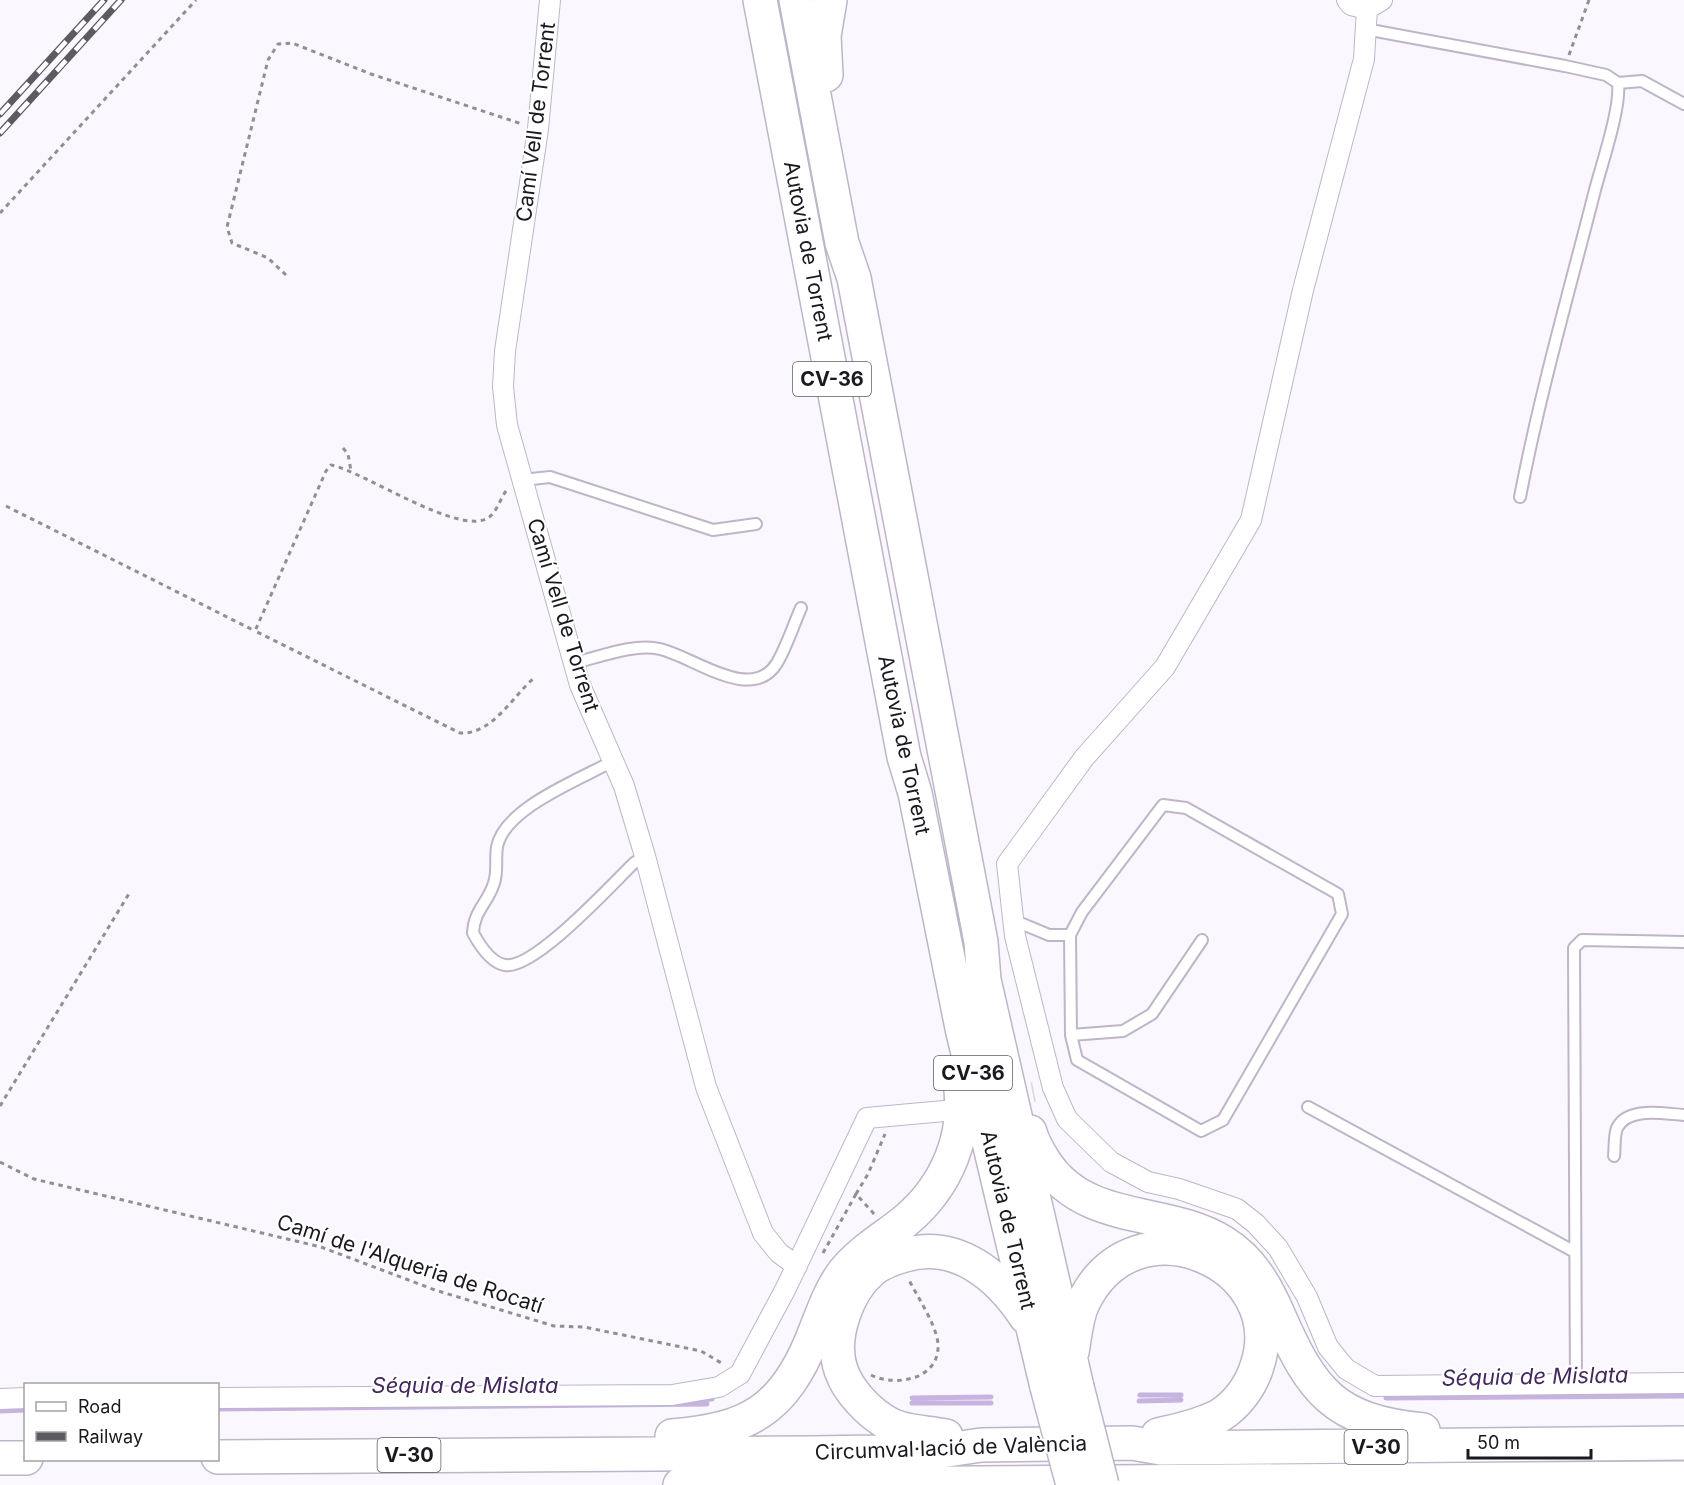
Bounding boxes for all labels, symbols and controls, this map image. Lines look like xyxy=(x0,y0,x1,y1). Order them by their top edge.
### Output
street label: Camí Vell de Torrent xyxy=(511,20,560,223)
street label: Autovia de Torrent xyxy=(779,159,838,343)
road number: CV-36 xyxy=(793,362,871,396)
street label: Camí Vell de Torrent xyxy=(522,515,605,715)
street label: Autovia de Torrent xyxy=(873,653,936,837)
road number: CV-36 xyxy=(934,1056,1012,1090)
street label: Autovia de Torrent xyxy=(976,1128,1041,1312)
street label: Camí de l'Alqueria de Rocatí xyxy=(274,1209,547,1319)
water label: Séquia de Mislata xyxy=(1441,1361,1629,1391)
water label: Séquia de Mislata xyxy=(372,1372,558,1398)
legend xyxy=(24,1383,219,1461)
text: Road xyxy=(78,1396,121,1417)
scale bar xyxy=(1468,1422,1591,1460)
text: Railway xyxy=(78,1426,143,1447)
street label: Circumval·lació de València xyxy=(814,1430,1088,1465)
road number: V-30 xyxy=(1344,1430,1408,1464)
text: 50 m xyxy=(1477,1432,1520,1453)
road number: V-30 xyxy=(378,1438,440,1472)

